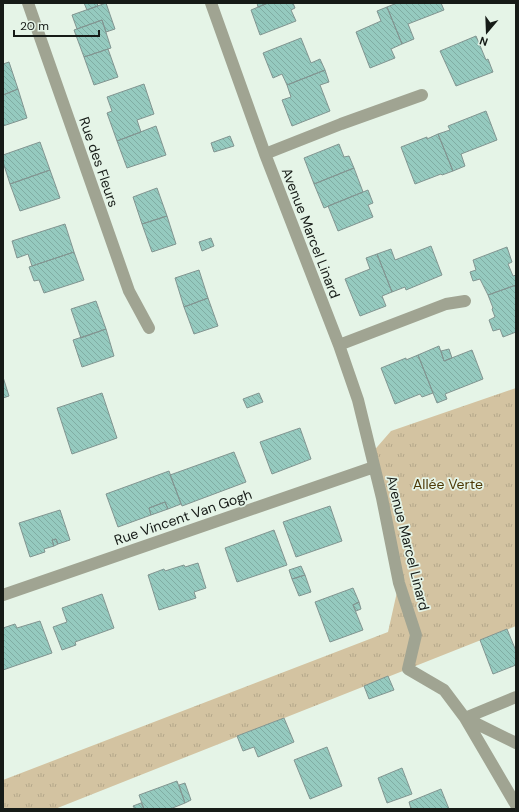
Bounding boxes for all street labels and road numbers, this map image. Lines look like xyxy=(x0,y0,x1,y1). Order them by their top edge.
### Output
street label: Rue des Fleurs xyxy=(75,114,123,210)
street label: Avenue Marcel Linard xyxy=(278,165,344,301)
street label: Avenue Marcel Linard xyxy=(383,474,433,612)
street label: Rue Vincent Van Gogh xyxy=(112,485,254,549)

